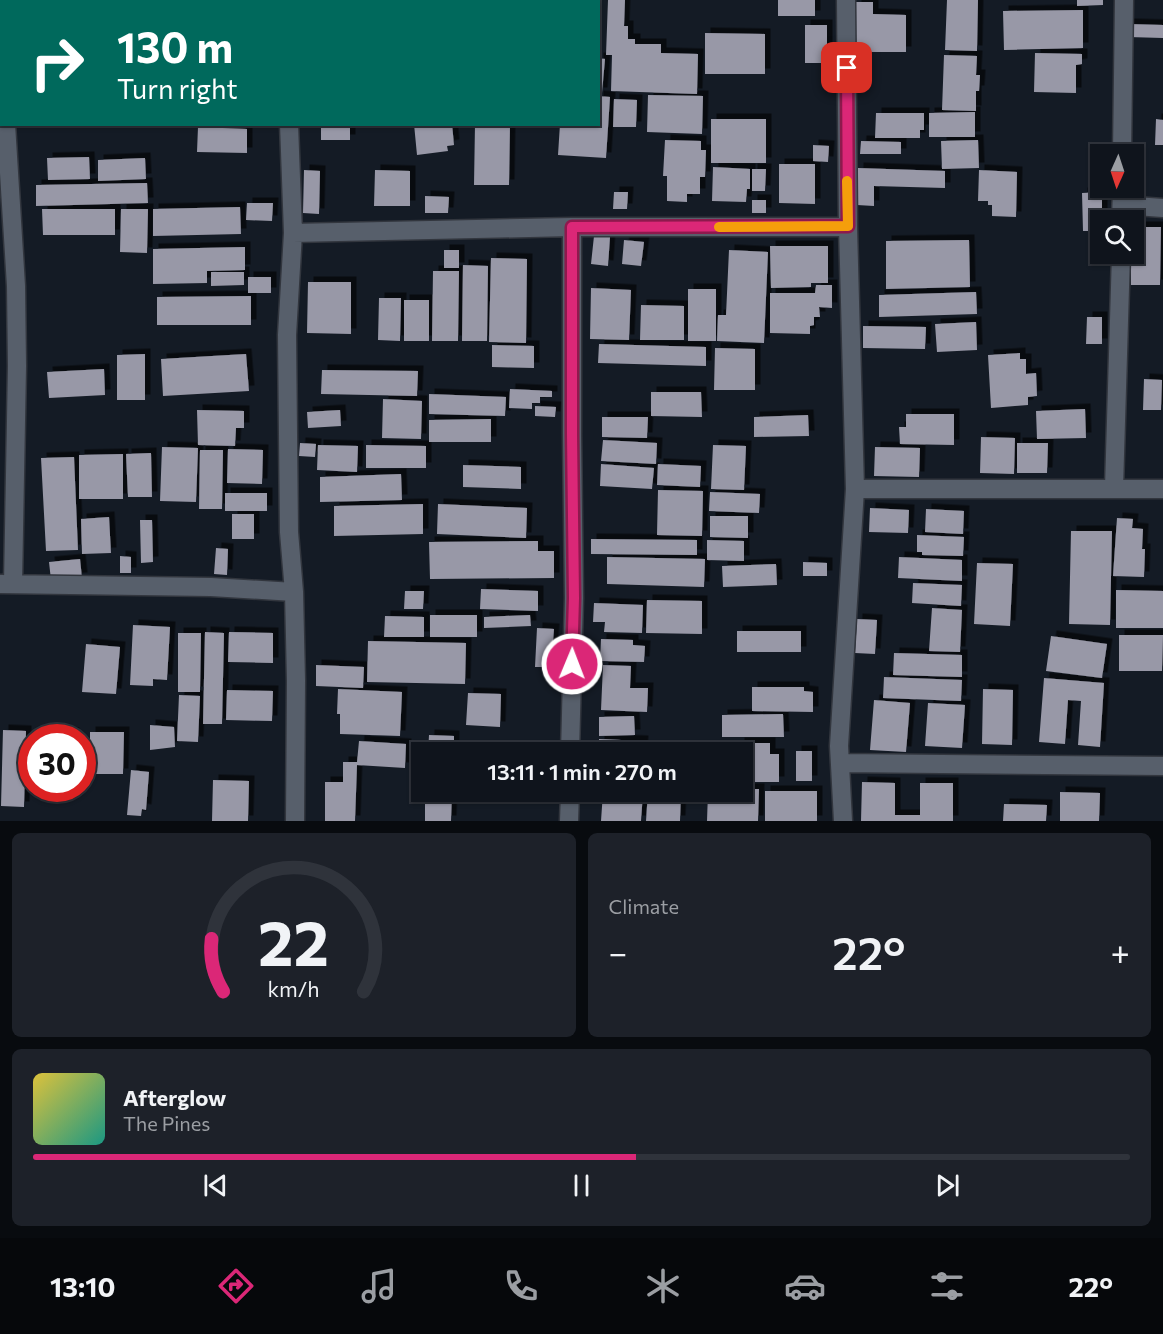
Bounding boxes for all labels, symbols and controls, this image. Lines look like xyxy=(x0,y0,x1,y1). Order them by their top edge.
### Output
text: 130 m xyxy=(117,20,233,72)
icon: right xyxy=(18,24,96,102)
pin xyxy=(821,42,872,93)
icon: arrive xyxy=(830,51,863,84)
text: Turn right xyxy=(117,72,237,105)
north arrow xyxy=(1090,144,1144,198)
map controls xyxy=(1090,144,1144,264)
button: search xyxy=(1090,210,1144,264)
position arrow xyxy=(540,632,604,696)
speed limit sign: 30 xyxy=(18,724,96,802)
text: 13:11 · 1 min · 270 m xyxy=(487,758,677,785)
text: Climate xyxy=(609,894,679,918)
text: 22 xyxy=(258,903,329,979)
text: 22° xyxy=(832,924,906,979)
text: − xyxy=(609,931,627,972)
text: + xyxy=(1111,931,1130,972)
text: km/h xyxy=(268,975,320,1001)
text: Afterglow xyxy=(123,1084,226,1111)
text: The Pines xyxy=(123,1111,210,1135)
icon: previous xyxy=(199,1169,232,1202)
icon: pause xyxy=(565,1169,598,1202)
icon: next xyxy=(931,1169,964,1202)
icon: directions xyxy=(215,1265,257,1307)
icon: music xyxy=(358,1265,400,1307)
icon: phone xyxy=(500,1265,542,1307)
icon: climate xyxy=(642,1265,684,1307)
icon: car xyxy=(784,1265,826,1307)
icon: filters xyxy=(926,1265,968,1307)
text: 13:10 xyxy=(50,1270,115,1303)
text: 22° xyxy=(1068,1270,1113,1303)

